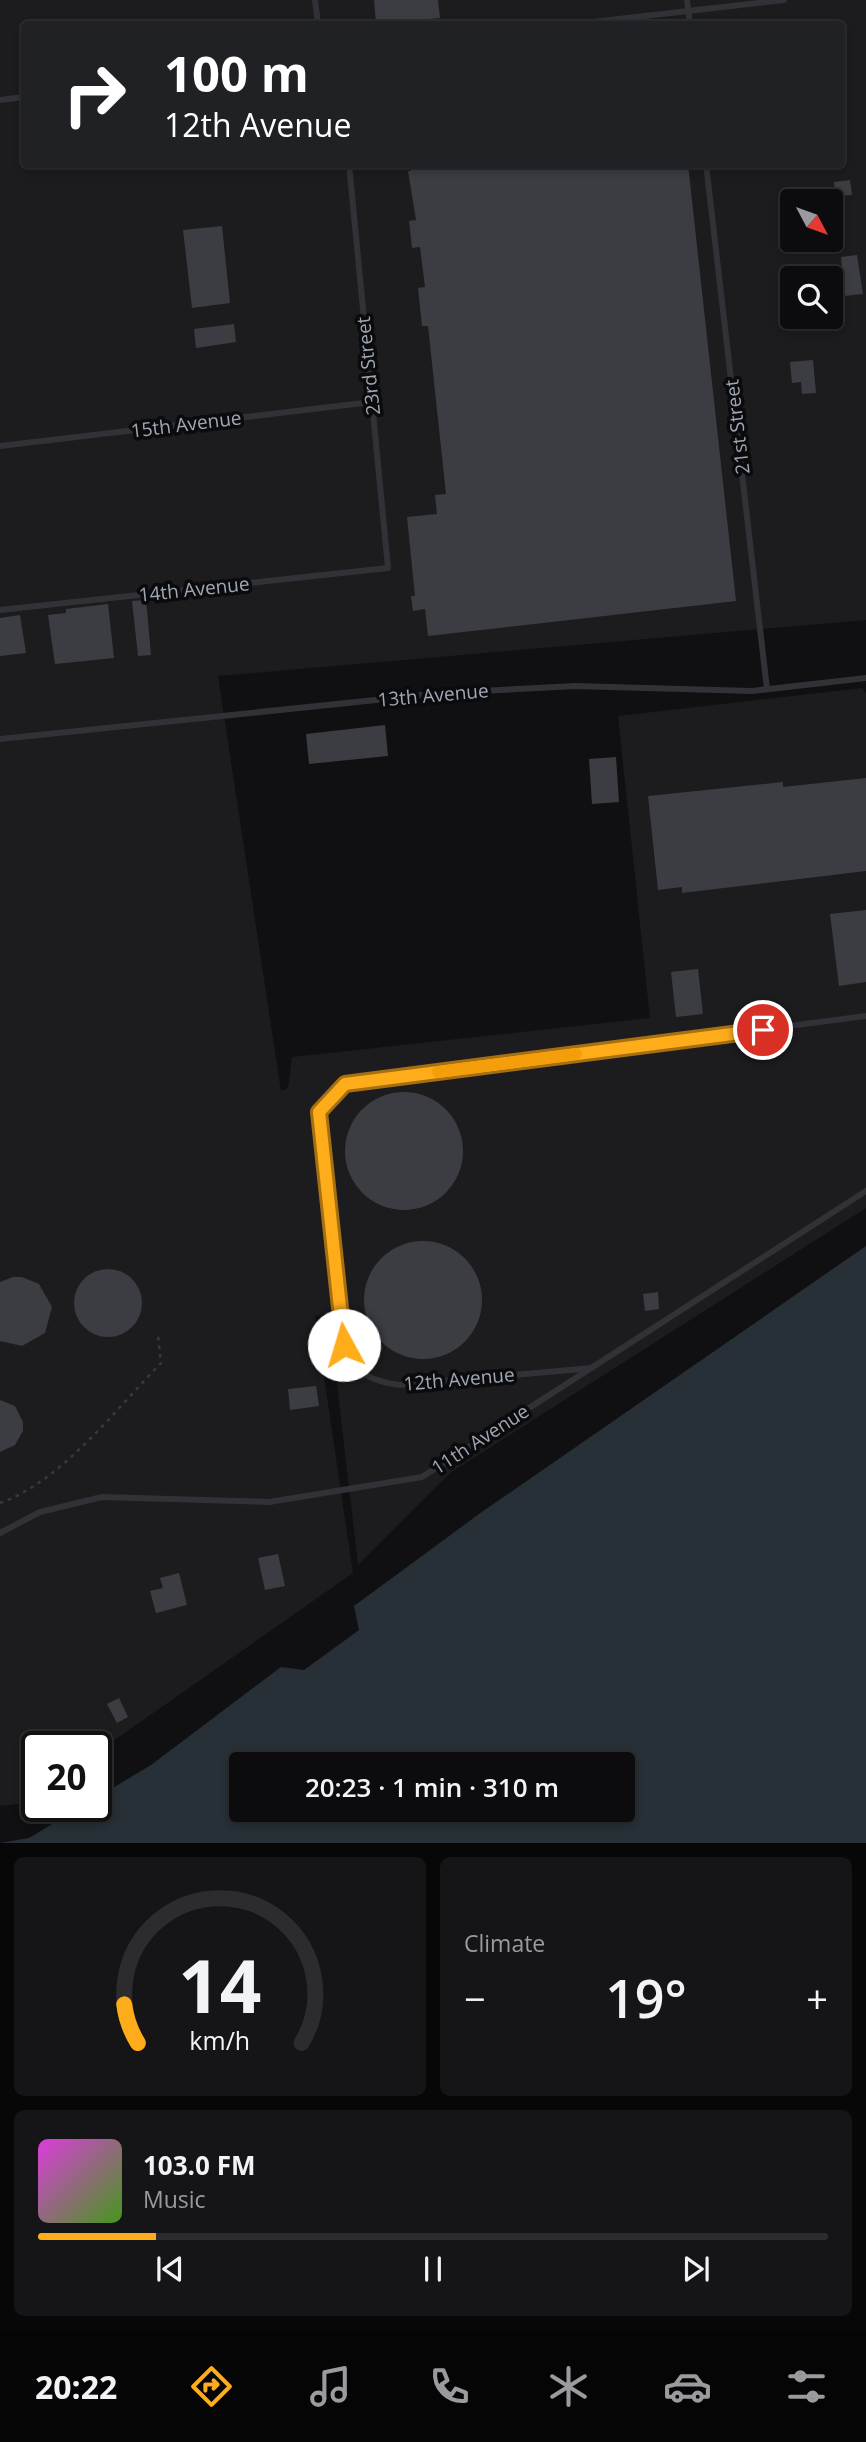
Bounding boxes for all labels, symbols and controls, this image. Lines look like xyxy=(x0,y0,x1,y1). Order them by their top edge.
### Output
text: 100 m xyxy=(164,40,309,106)
icon: right xyxy=(49,49,140,140)
text: 12th Avenue xyxy=(164,103,351,146)
north arrow xyxy=(780,189,844,252)
map controls xyxy=(780,189,843,329)
button: search xyxy=(780,266,843,329)
street label: 23rd Street xyxy=(350,315,386,417)
street label: 21st Street xyxy=(718,378,756,476)
street label: 15th Avenue xyxy=(129,404,243,444)
street label: 14th Avenue xyxy=(137,570,251,608)
street label: 13th Avenue xyxy=(376,677,490,713)
pin xyxy=(733,1000,793,1060)
icon: arrive xyxy=(744,1011,782,1049)
position arrow xyxy=(307,1308,381,1382)
street label: 12th Avenue xyxy=(402,1361,516,1397)
street label: 11th Avenue xyxy=(426,1398,534,1480)
speed limit sign: 20 xyxy=(21,1731,112,1822)
text: 20:23 · 1 min · 310 m xyxy=(305,1769,559,1805)
text: Climate xyxy=(464,1927,545,1959)
text: 14 xyxy=(178,1935,262,2034)
text: 19° xyxy=(605,1962,687,2033)
text: − xyxy=(464,1972,486,2024)
text: + xyxy=(806,1972,828,2024)
text: km/h xyxy=(190,2022,250,2056)
text: 103.0 FM xyxy=(143,2147,255,2183)
text: Music xyxy=(143,2183,206,2215)
icon: previous xyxy=(151,2250,189,2288)
icon: pause xyxy=(414,2250,452,2288)
icon: next xyxy=(677,2250,715,2288)
icon: directions xyxy=(187,2362,236,2411)
icon: music xyxy=(306,2362,355,2411)
icon: phone xyxy=(425,2362,474,2411)
icon: climate xyxy=(544,2362,593,2411)
icon: car xyxy=(663,2362,712,2411)
icon: filters xyxy=(782,2362,831,2411)
text: 20:22 xyxy=(35,2365,117,2408)

